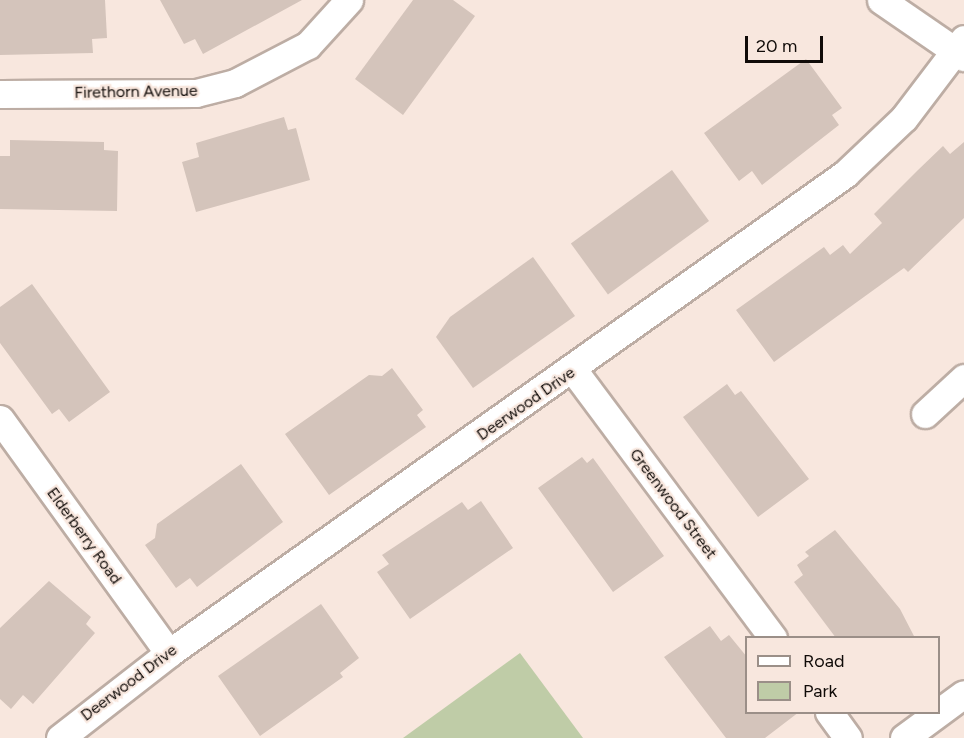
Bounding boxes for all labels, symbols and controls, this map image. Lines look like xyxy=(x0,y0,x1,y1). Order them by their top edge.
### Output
scale bar xyxy=(748,24,826,62)
text: 20 m xyxy=(756,35,797,57)
street label: Firethorn Avenue xyxy=(74,81,198,103)
street label: Deerwood Drive xyxy=(473,363,579,445)
street label: Greenwood Street xyxy=(625,445,721,563)
street label: Elderberry Road xyxy=(43,484,125,588)
legend xyxy=(745,636,940,714)
street label: Deerwood Drive xyxy=(77,641,181,725)
text: Road xyxy=(803,650,844,672)
text: Park xyxy=(803,680,837,702)

